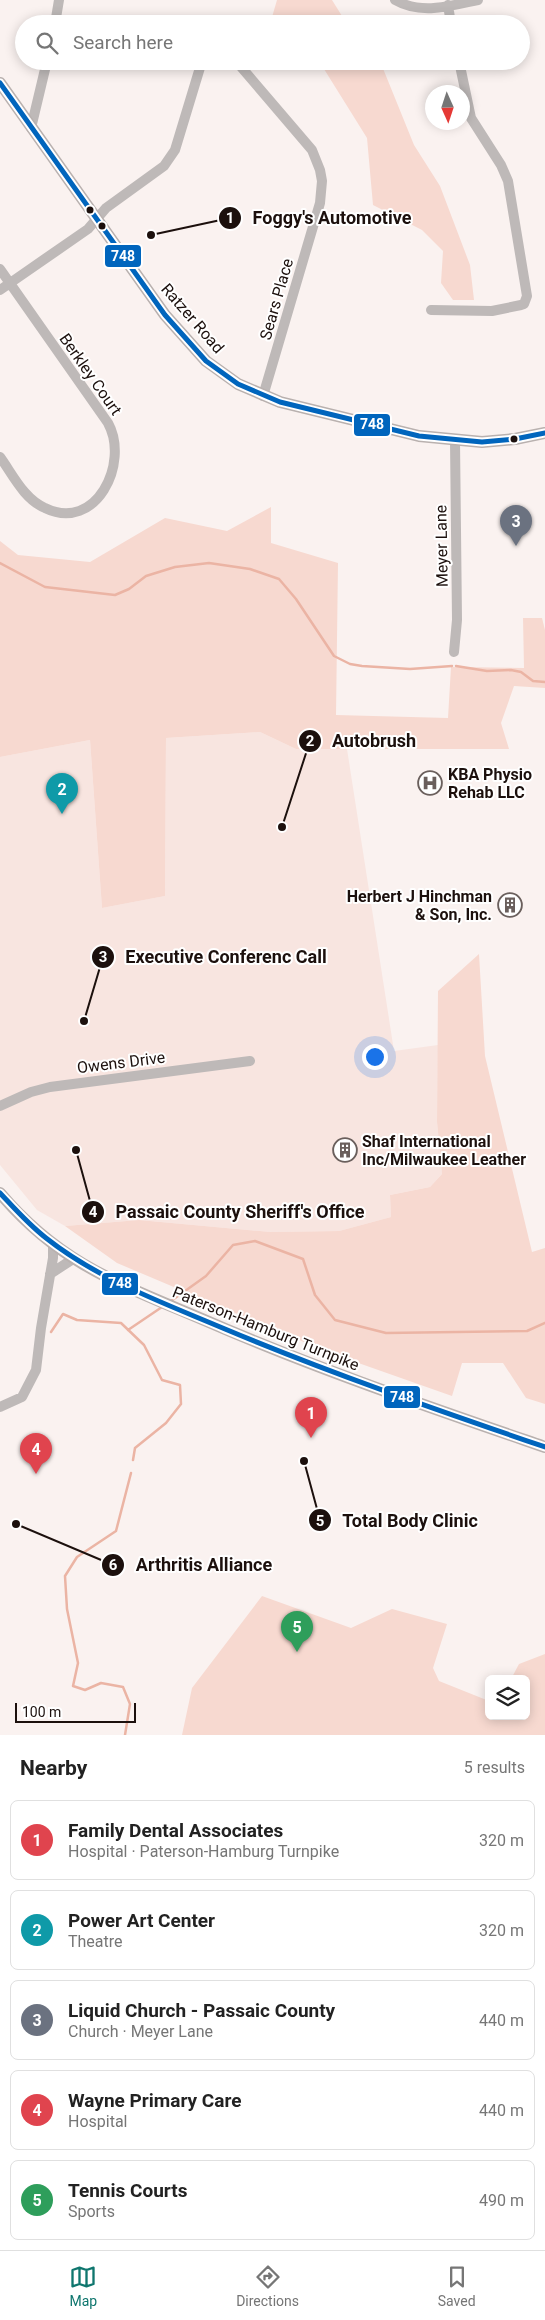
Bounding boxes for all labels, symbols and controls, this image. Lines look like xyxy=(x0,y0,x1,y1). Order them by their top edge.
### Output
search box xyxy=(15,15,530,70)
icon: search xyxy=(33,29,61,57)
text: Search here xyxy=(73,31,173,54)
north arrow xyxy=(425,85,470,130)
callout: Foggy's Automotive xyxy=(218,201,421,234)
unlabelled marker xyxy=(85,205,95,215)
text: Foggy's Automotive xyxy=(253,207,412,228)
text: 1 xyxy=(226,209,234,227)
unlabelled marker xyxy=(97,221,107,231)
line badge: 748 xyxy=(104,244,142,268)
text: 748 xyxy=(111,248,135,264)
street label: Sears Place xyxy=(256,256,297,342)
street label: Ratzer Road xyxy=(157,280,228,357)
street label: Berkley Court xyxy=(56,330,126,419)
line badge: 748 xyxy=(353,413,391,437)
text: 748 xyxy=(360,416,384,432)
unlabelled marker xyxy=(509,434,519,444)
street label: Meyer Lane xyxy=(431,505,452,587)
pin: 3 xyxy=(500,505,532,546)
callout: Autobrush xyxy=(297,724,426,757)
text: Autobrush xyxy=(332,730,416,751)
text: 2 xyxy=(306,732,315,750)
place label: KBA Physio Rehab LLC xyxy=(448,765,532,802)
hospital icon: KBA Physio Rehab LLC xyxy=(417,770,443,796)
pin: 2 xyxy=(46,773,78,814)
place label: Herbert J Hinchman & Son, Inc. xyxy=(347,887,492,924)
building icon: Herbert J Hinchman & Son, Inc. xyxy=(497,892,523,918)
callout: Executive Conferenc Call xyxy=(90,940,337,973)
text: Executive Conferenc Call xyxy=(125,946,327,967)
text: 3 xyxy=(99,948,107,966)
your location xyxy=(362,1044,388,1070)
street label: Owens Drive xyxy=(76,1048,166,1077)
place label: Shaf International Inc/Milwaukee Leather xyxy=(362,1132,526,1169)
building icon: Shaf International Inc/Milwaukee Leather xyxy=(332,1137,358,1163)
callout: Passaic County Sheriff's Office xyxy=(80,1195,374,1228)
text: Passaic County Sheriff's Office xyxy=(116,1201,365,1222)
text: 4 xyxy=(89,1203,98,1221)
line badge: 748 xyxy=(101,1272,139,1296)
text: 748 xyxy=(108,1275,132,1291)
street label: Paterson-Hamburg Turnpike xyxy=(170,1282,362,1375)
line badge: 748 xyxy=(383,1385,421,1409)
text: 748 xyxy=(390,1389,414,1405)
pin: 1 xyxy=(295,1397,327,1438)
pin: 4 xyxy=(20,1433,52,1474)
callout: Total Body Clinic xyxy=(307,1504,488,1537)
text: Total Body Clinic xyxy=(342,1510,478,1531)
text: 5 xyxy=(316,1512,324,1530)
callout: Arthritis Alliance xyxy=(101,1549,282,1582)
text: Arthritis Alliance xyxy=(136,1554,272,1575)
text: 6 xyxy=(109,1556,118,1574)
pin: 5 xyxy=(281,1611,313,1652)
map controls xyxy=(485,1675,530,1720)
button: layers xyxy=(485,1675,530,1720)
scale bar xyxy=(15,1700,136,1723)
text: 100 m xyxy=(22,1704,61,1720)
text: Nearby xyxy=(20,1756,87,1780)
text: 5 results xyxy=(464,1758,525,1777)
text: Family Dental Associates xyxy=(68,1819,283,1842)
text: 1 xyxy=(32,1831,42,1850)
text: 320 m xyxy=(479,1831,524,1850)
text: Hospital · Paterson-Hamburg Turnpike xyxy=(68,1842,339,1861)
text: Power Art Center xyxy=(68,1909,215,1932)
text: 2 xyxy=(32,1921,42,1940)
text: 320 m xyxy=(479,1921,524,1940)
text: Theatre xyxy=(68,1932,123,1951)
text: Liquid Church - Passaic County xyxy=(68,1999,335,2022)
text: 3 xyxy=(32,2011,42,2030)
text: 440 m xyxy=(479,2011,524,2030)
text: Church · Meyer Lane xyxy=(68,2022,213,2041)
text: Wayne Primary Care xyxy=(68,2089,241,2112)
text: 4 xyxy=(32,2101,42,2120)
text: 440 m xyxy=(479,2101,524,2120)
text: Hospital xyxy=(68,2112,128,2131)
text: Tennis Courts xyxy=(68,2179,187,2202)
text: 5 xyxy=(32,2191,42,2210)
text: 490 m xyxy=(479,2191,524,2210)
text: Sports xyxy=(68,2202,115,2221)
tab: Map xyxy=(69,2263,97,2309)
tab: Directions xyxy=(236,2263,299,2309)
tab: Saved xyxy=(438,2263,476,2309)

